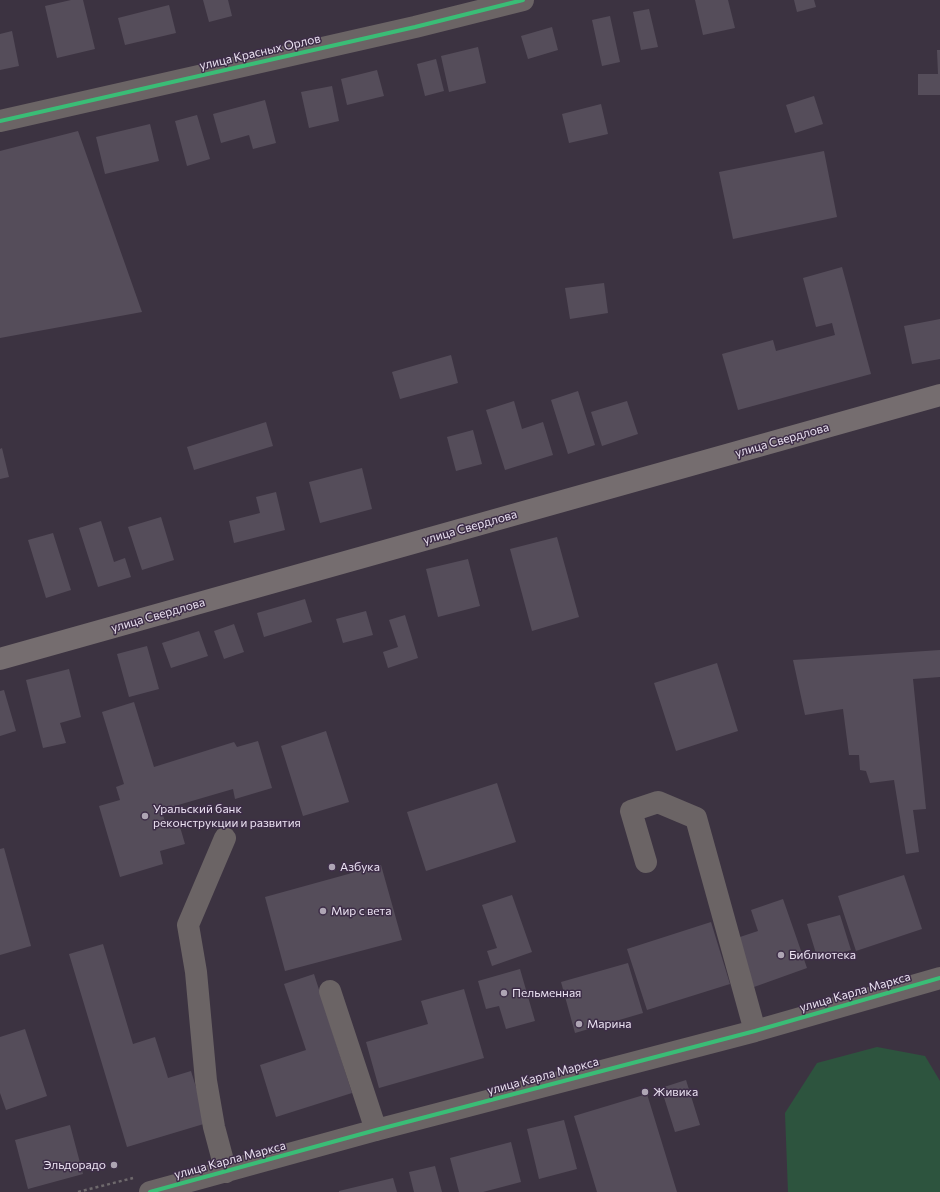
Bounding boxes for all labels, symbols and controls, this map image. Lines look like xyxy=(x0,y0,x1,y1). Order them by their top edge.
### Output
street label: улица Красных Орлов xyxy=(198,31,322,73)
street label: улица Свердлова xyxy=(733,420,831,460)
street label: улица Свердлова xyxy=(421,507,519,547)
street label: улица Свердлова xyxy=(109,595,207,635)
place label: Уральский банк реконструкции и развития xyxy=(153,802,301,830)
marker: Уральский банк реконструкции и развития xyxy=(140,811,150,821)
place label: Азбука xyxy=(340,860,380,874)
marker: Азбука xyxy=(327,862,337,872)
place label: Мир с вета xyxy=(331,904,391,918)
marker: Мир с вета xyxy=(318,906,328,916)
place label: Библиотека xyxy=(789,948,856,962)
marker: Библиотека xyxy=(776,950,786,960)
street label: улица Карла Маркса xyxy=(798,969,912,1015)
place label: Пельменная xyxy=(512,986,581,1000)
marker: Пельменная xyxy=(499,988,509,998)
place label: Марина xyxy=(587,1017,632,1031)
marker: Марина xyxy=(574,1019,584,1029)
street label: улица Карла Маркса xyxy=(486,1054,600,1098)
place label: Живика xyxy=(653,1085,698,1099)
marker: Живика xyxy=(640,1087,650,1097)
street label: улица Карла Маркса xyxy=(173,1138,287,1182)
place label: Эльдорадо xyxy=(43,1158,106,1172)
marker: Эльдорадо xyxy=(109,1160,119,1170)

